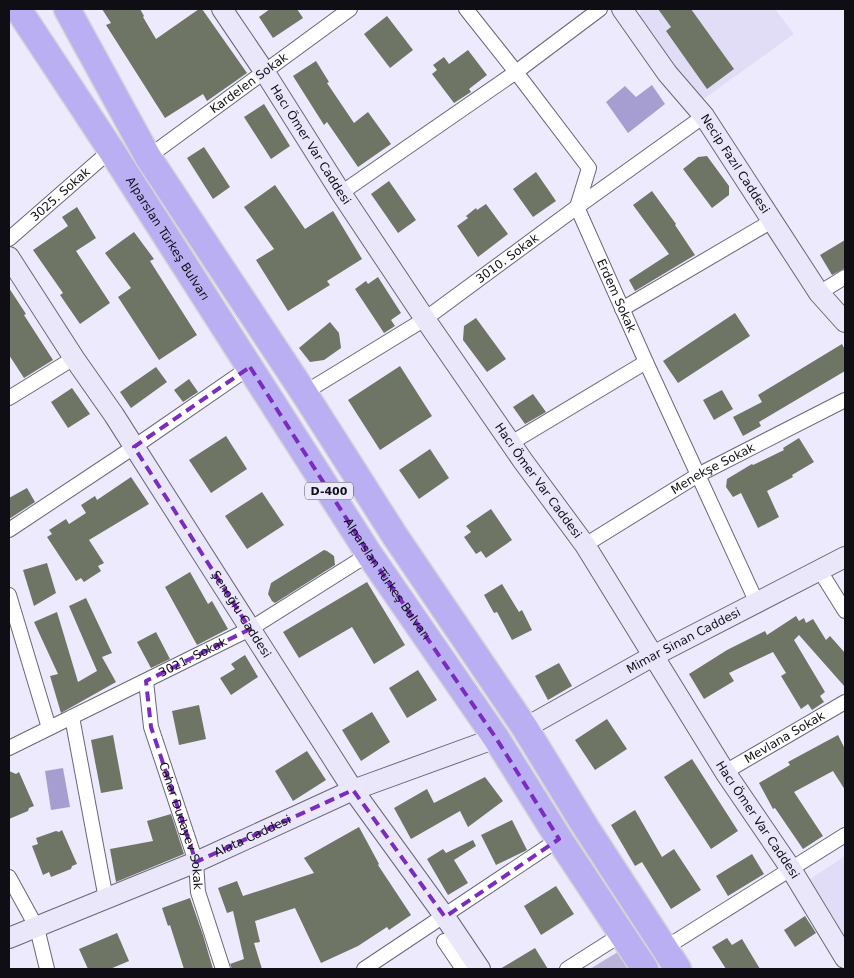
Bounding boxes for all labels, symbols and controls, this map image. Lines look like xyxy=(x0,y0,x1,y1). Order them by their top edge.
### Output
street label: Kardelen Sokak xyxy=(207,50,291,116)
street label: Hacı Ömer Var Caddesi xyxy=(268,82,354,207)
street label: Necip Fazıl Caddesi xyxy=(698,111,772,216)
street label: 3025. Sokak xyxy=(28,165,93,224)
street label: Alparslan Türkeş Bulvarı xyxy=(123,174,212,303)
street label: 3010. Sokak xyxy=(473,231,541,286)
street label: Erdem Sokak xyxy=(594,257,639,335)
street label: Hacı Ömer Var Caddesi xyxy=(492,420,585,541)
street label: Menekşe Sokak xyxy=(668,440,757,497)
road number: D-400 xyxy=(305,482,353,500)
street label: Alparslan Türkeş Bulvarı xyxy=(341,515,433,643)
street label: Şenoğlu Caddesi xyxy=(208,568,274,660)
street label: Mimar Sinan Caddesi xyxy=(624,605,743,676)
street label: 3021. Sokak xyxy=(156,635,229,680)
street label: Mevlana Sokak xyxy=(742,708,827,766)
street label: Hacı Ömer Var Caddesi xyxy=(713,758,802,881)
street label: Cahar Dudayev Sokak xyxy=(156,760,205,890)
street label: Alata Caddesi xyxy=(212,812,293,860)

